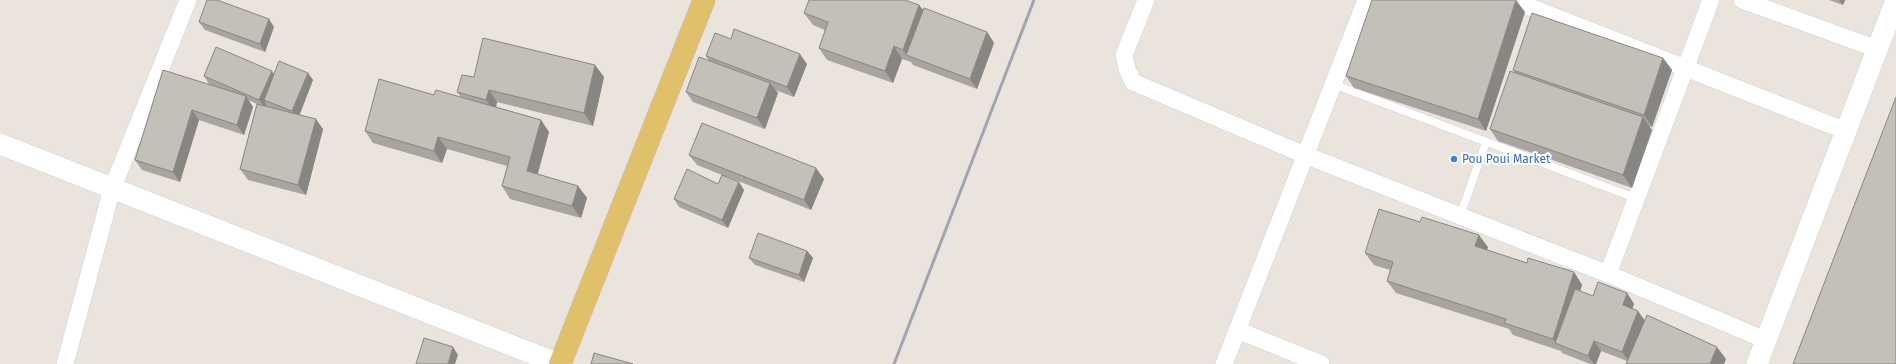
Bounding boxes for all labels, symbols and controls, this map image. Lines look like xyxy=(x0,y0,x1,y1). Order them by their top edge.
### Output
place label: Pou Poui Market xyxy=(1462,152,1551,166)
marker: Pou Poui Market xyxy=(1449,154,1459,164)

